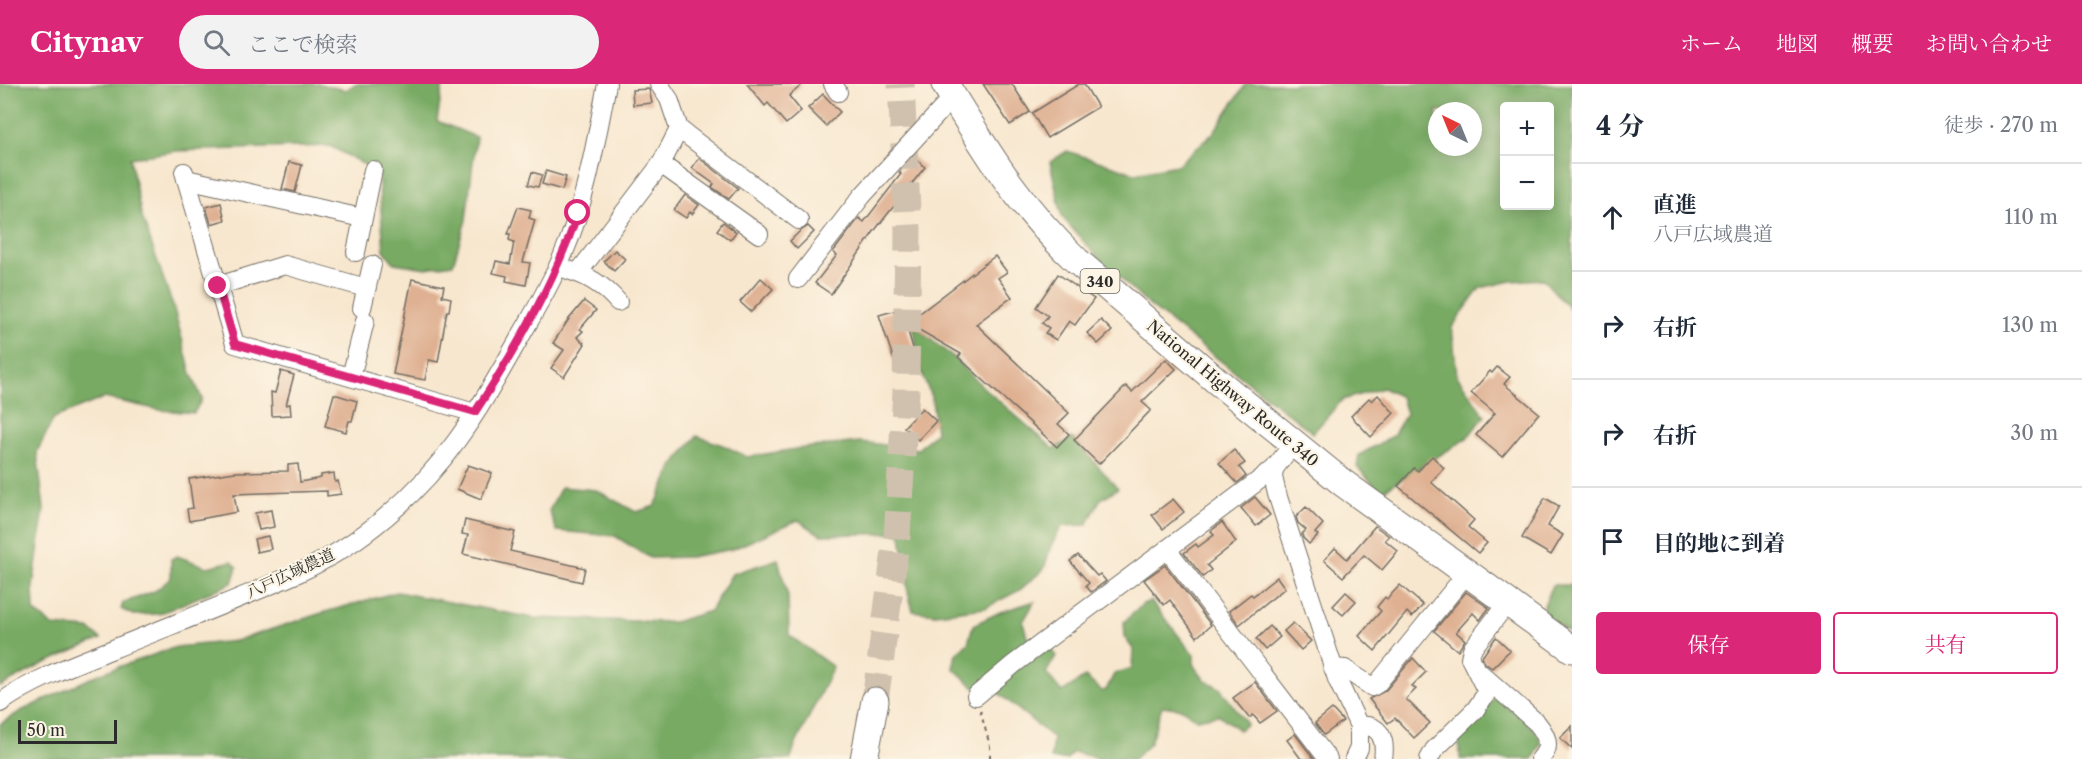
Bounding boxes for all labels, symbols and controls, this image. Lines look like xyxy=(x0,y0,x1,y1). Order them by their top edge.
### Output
search box xyxy=(179,15,599,69)
text: Citynav xyxy=(30,25,143,59)
icon: search xyxy=(200,26,233,59)
text: ここで検索 xyxy=(248,31,358,58)
text: ホーム xyxy=(1680,31,1743,56)
text: 地図 xyxy=(1776,31,1818,56)
text: 概要 xyxy=(1851,31,1893,56)
text: お問い合わせ xyxy=(1926,31,2052,56)
north arrow xyxy=(1428,102,1482,156)
map controls xyxy=(1500,102,1554,210)
button: + xyxy=(1500,102,1554,156)
text: 4 分 xyxy=(1596,110,1644,142)
text: 徒歩 · 270 m xyxy=(1944,113,2058,137)
button: − xyxy=(1500,156,1554,210)
text: 直進 xyxy=(1653,191,1697,218)
route start xyxy=(564,199,590,225)
icon: ahead xyxy=(1596,201,1629,234)
text: 110 m xyxy=(2005,205,2058,229)
text: 八戸広域農道 xyxy=(1653,222,1773,246)
road number: 340 xyxy=(1080,269,1120,293)
route end xyxy=(204,272,230,298)
icon: right xyxy=(1596,309,1629,342)
text: 130 m xyxy=(2002,313,2058,337)
text: 右折 xyxy=(1653,314,1697,341)
street label: National Highway Route 340 xyxy=(1143,315,1323,471)
icon: right xyxy=(1596,417,1629,450)
text: 30 m xyxy=(2010,421,2058,445)
text: 右折 xyxy=(1653,422,1697,449)
icon: arrive xyxy=(1596,525,1629,558)
text: 目的地に到着 xyxy=(1653,530,1785,557)
street label: 八戸広域農道 xyxy=(242,544,338,602)
button: 保存 xyxy=(1596,612,1821,674)
button: 共有 xyxy=(1833,612,2058,674)
scale bar xyxy=(18,717,117,744)
text: 50 m xyxy=(27,720,65,740)

